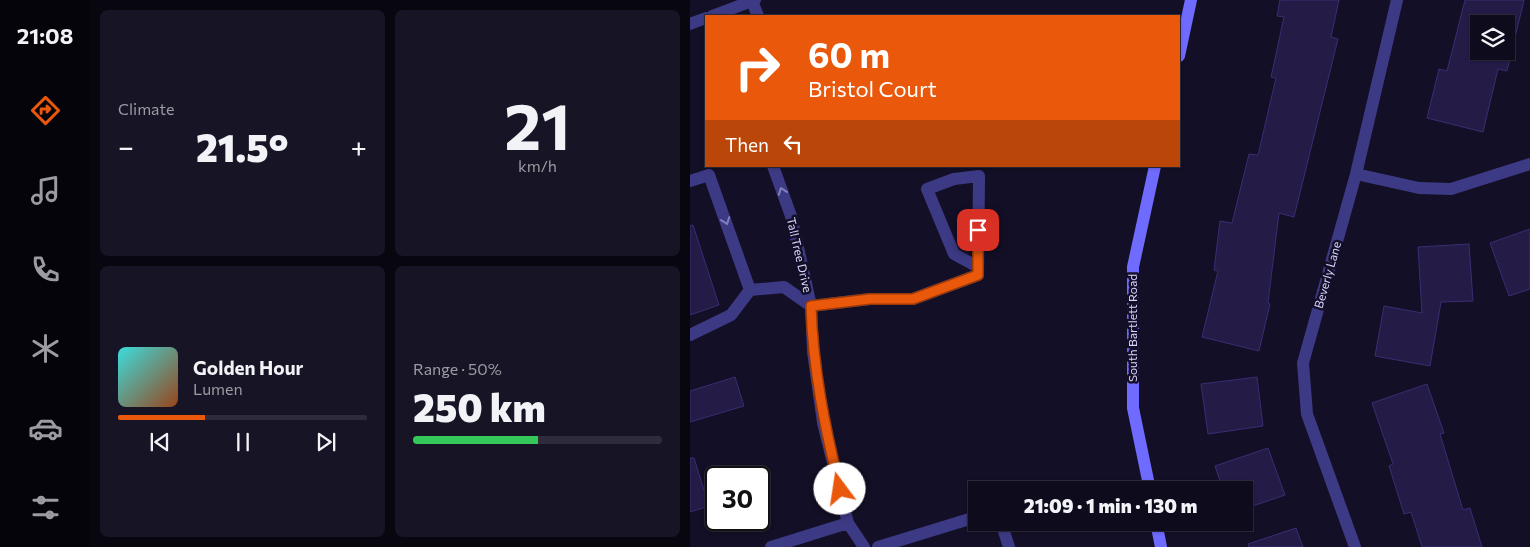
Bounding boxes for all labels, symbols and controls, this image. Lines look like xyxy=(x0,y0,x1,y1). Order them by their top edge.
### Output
map controls xyxy=(1470,15,1515,60)
button: layers xyxy=(1470,15,1515,60)
text: 21:08 xyxy=(17,22,73,49)
text: 60 m xyxy=(808,32,890,75)
icon: right xyxy=(725,35,790,100)
text: Bristol Court xyxy=(808,75,937,102)
text: 21 xyxy=(504,84,571,163)
icon: directions xyxy=(28,93,63,128)
text: Climate xyxy=(118,99,174,118)
text: 21.5° xyxy=(196,123,289,170)
text: − xyxy=(118,129,134,163)
text: + xyxy=(351,129,367,163)
icon: left xyxy=(779,130,807,158)
text: Then xyxy=(725,133,769,156)
text: km/h xyxy=(518,156,557,175)
icon: music xyxy=(28,173,63,208)
one-way arrow xyxy=(778,188,788,196)
pin xyxy=(957,209,999,251)
street label: Tall Tree Drive xyxy=(785,216,815,294)
icon: arrive xyxy=(964,216,992,244)
one-way arrow xyxy=(720,217,730,225)
street label: Beverly Lane xyxy=(1311,240,1343,310)
icon: phone xyxy=(28,252,63,287)
street label: South Bartlett Road xyxy=(1125,274,1139,382)
icon: climate xyxy=(28,331,63,366)
text: Golden Hour xyxy=(193,356,303,379)
text: Range · 50% xyxy=(413,359,502,378)
text: Lumen xyxy=(193,379,243,398)
text: 250 km xyxy=(413,383,546,430)
icon: car xyxy=(28,411,63,446)
icon: previous xyxy=(146,428,174,456)
icon: pause xyxy=(229,428,257,456)
icon: next xyxy=(312,428,340,456)
position arrow xyxy=(813,462,865,514)
speed limit sign: 30 xyxy=(705,466,770,531)
icon: filters xyxy=(28,490,63,525)
text: 21:09 · 1 min · 130 m xyxy=(1024,494,1197,517)

